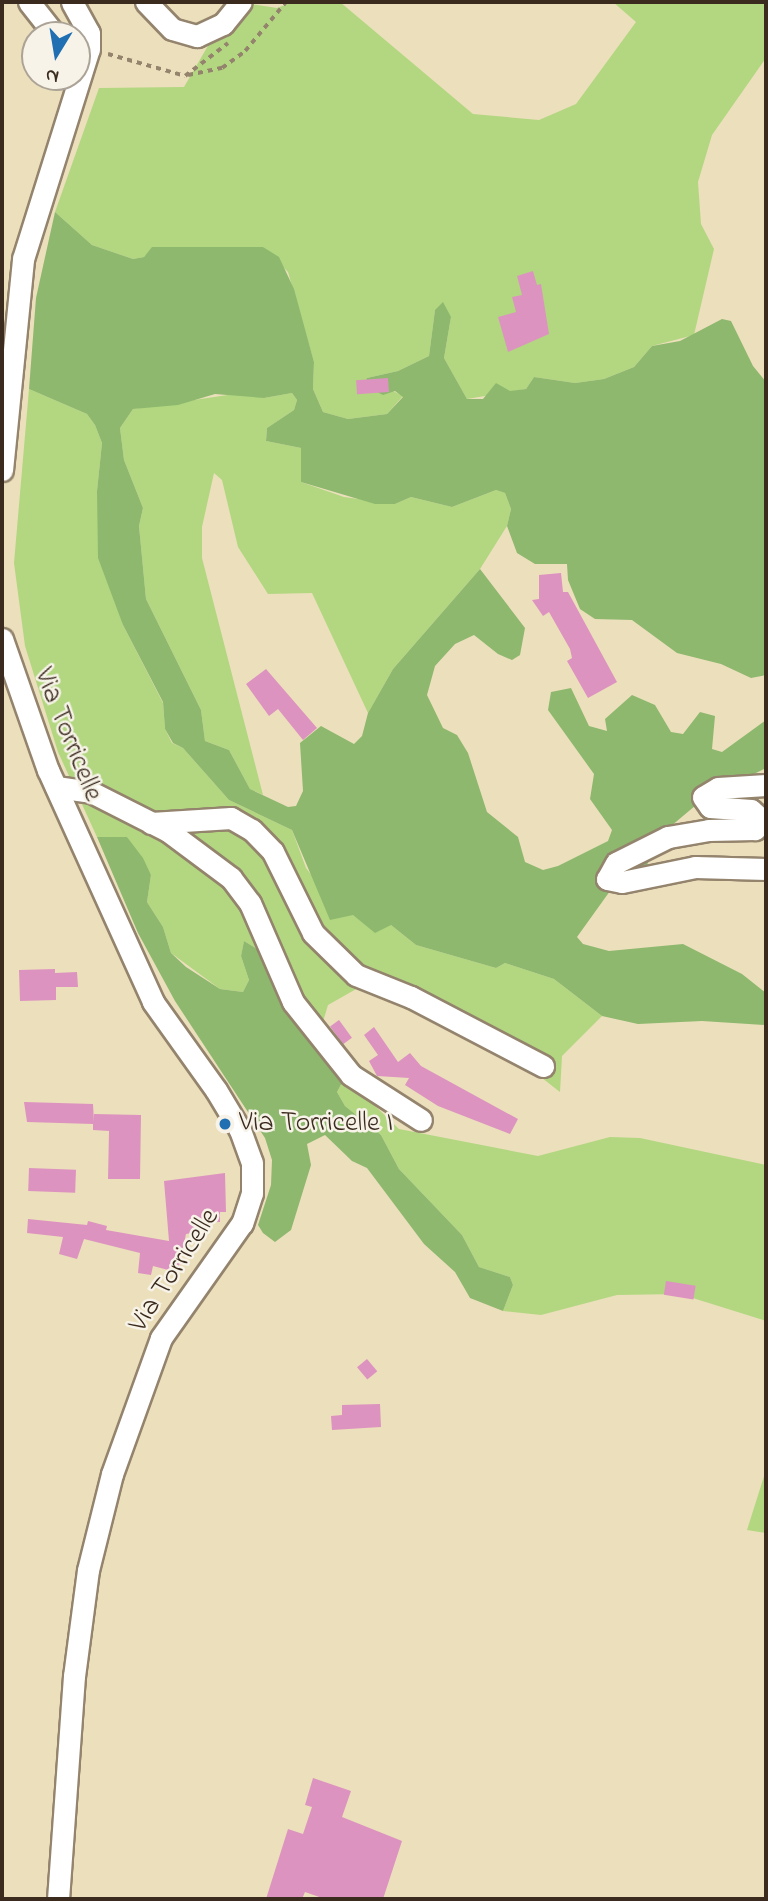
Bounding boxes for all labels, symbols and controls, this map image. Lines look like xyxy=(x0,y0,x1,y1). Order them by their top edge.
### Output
north arrow xyxy=(21,21,91,91)
text: N xyxy=(43,61,61,90)
street label: Via Torricelle xyxy=(25,664,109,806)
place label: Via Torricelle I xyxy=(239,1107,393,1141)
marker: Via Torricelle I xyxy=(217,1116,233,1132)
street label: Via Torricelle xyxy=(123,1203,227,1339)

